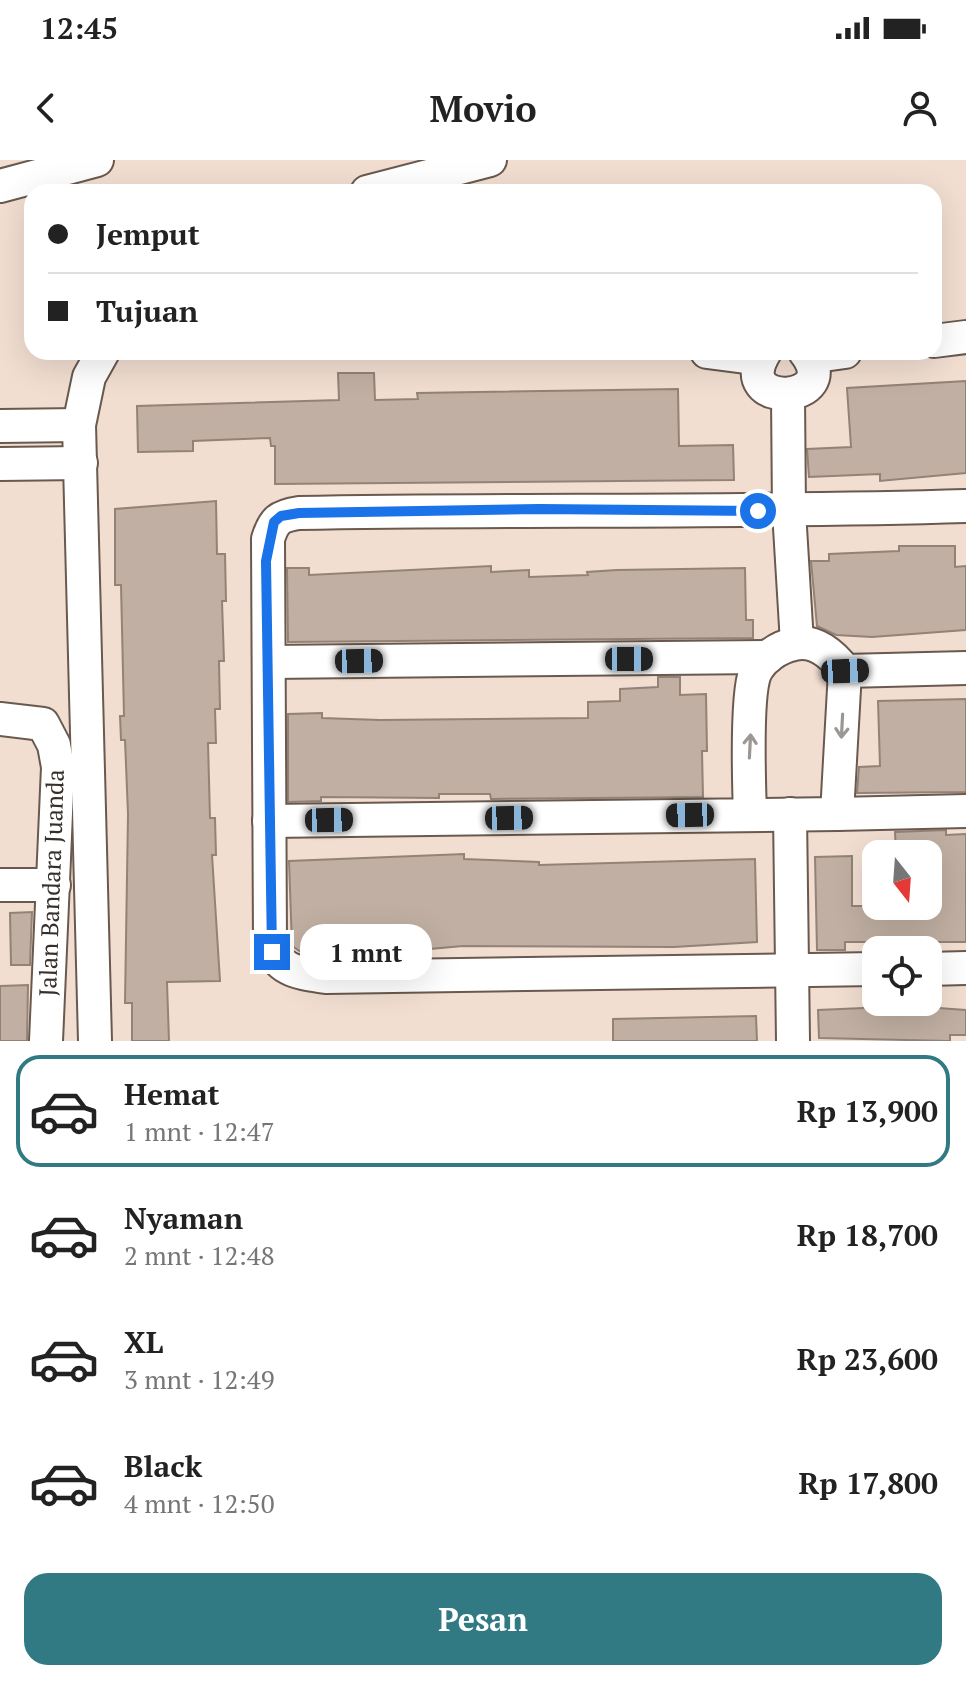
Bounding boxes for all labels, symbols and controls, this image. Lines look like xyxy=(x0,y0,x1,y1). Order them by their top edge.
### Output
text: 12:45 xyxy=(40,8,118,48)
text: Movio xyxy=(429,85,537,132)
icon: back xyxy=(24,86,68,130)
icon: person xyxy=(898,86,942,130)
text: Jemput xyxy=(96,214,200,254)
text: Tujuan xyxy=(96,291,198,331)
route start xyxy=(740,493,776,529)
car xyxy=(605,647,653,671)
car xyxy=(335,649,383,673)
car xyxy=(821,658,869,684)
one-way arrow xyxy=(834,712,849,739)
one-way arrow xyxy=(743,733,758,760)
street label: Jalan Bandara Juanda xyxy=(31,769,71,997)
car xyxy=(666,803,714,827)
car xyxy=(485,806,533,830)
car xyxy=(305,808,353,832)
north arrow xyxy=(862,840,942,920)
map controls xyxy=(862,840,942,1016)
callout: 1 mnt xyxy=(300,924,432,980)
route end xyxy=(254,934,290,970)
text: 1 mnt xyxy=(330,935,402,969)
button: locate xyxy=(862,936,942,1016)
text: Hemat xyxy=(124,1074,220,1114)
icon: car xyxy=(28,1075,100,1147)
text: Rp 13,900 xyxy=(797,1091,938,1131)
text: 1 mnt · 12:47 xyxy=(124,1114,275,1148)
text: Nyaman xyxy=(124,1198,243,1238)
icon: car xyxy=(28,1199,100,1271)
text: Rp 18,700 xyxy=(797,1215,938,1255)
text: 2 mnt · 12:48 xyxy=(124,1238,275,1272)
text: XL xyxy=(124,1322,163,1362)
icon: car xyxy=(28,1323,100,1395)
text: Rp 23,600 xyxy=(797,1339,938,1379)
text: 3 mnt · 12:49 xyxy=(124,1362,275,1396)
text: Black xyxy=(124,1446,202,1486)
icon: car xyxy=(28,1447,100,1519)
text: Rp 17,800 xyxy=(798,1463,938,1503)
text: 4 mnt · 12:50 xyxy=(124,1486,275,1520)
button: Pesan xyxy=(24,1573,942,1665)

